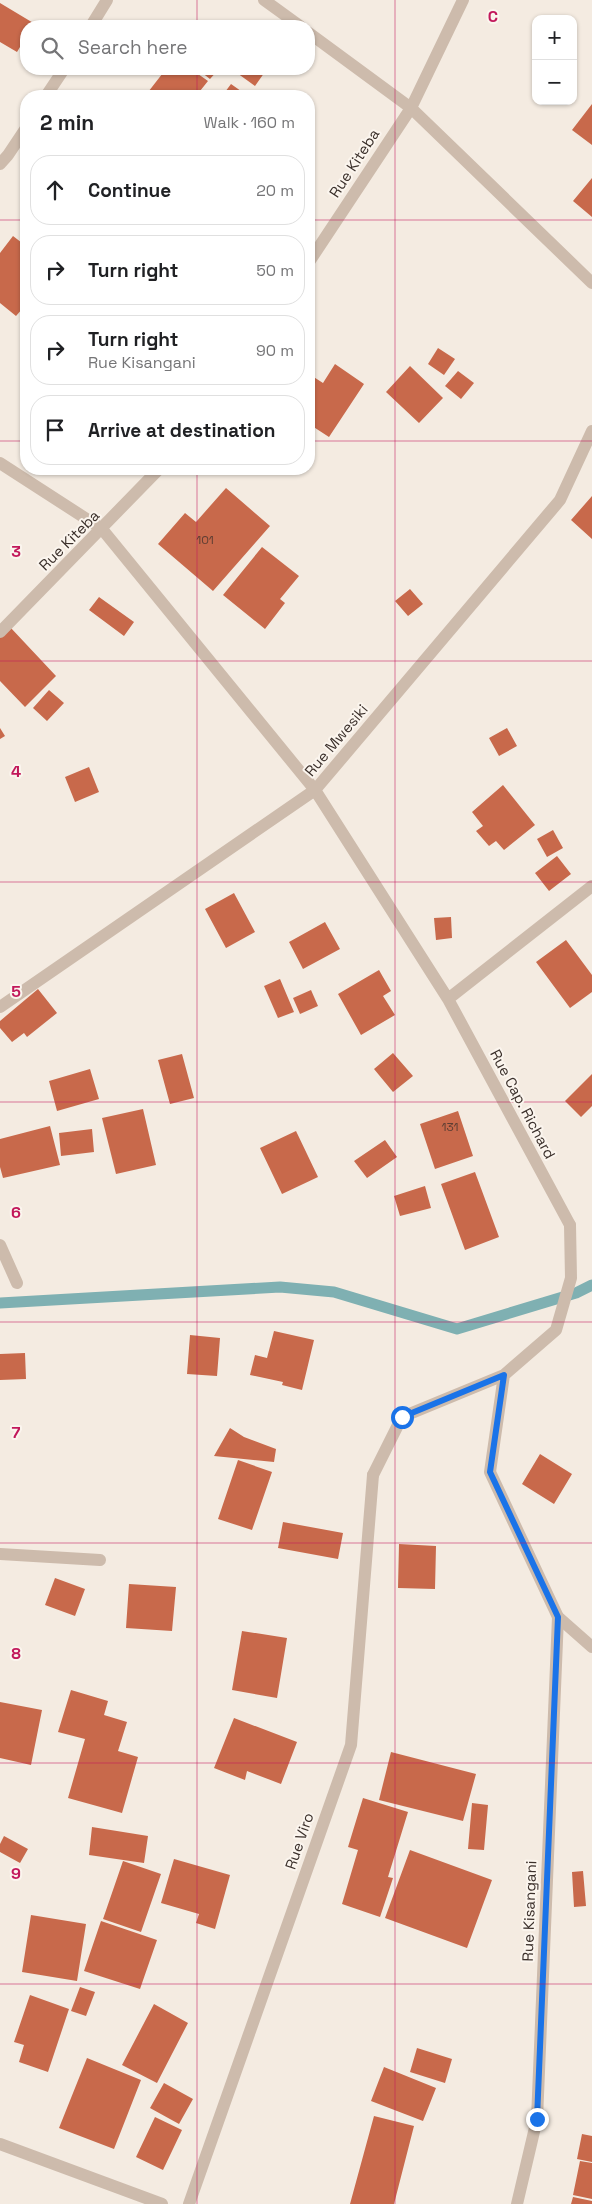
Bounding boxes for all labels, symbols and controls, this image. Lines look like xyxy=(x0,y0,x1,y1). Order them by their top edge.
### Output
text: C xyxy=(488,6,498,27)
map controls xyxy=(532,15,577,105)
button: + xyxy=(532,15,577,60)
search box xyxy=(20,20,315,75)
icon: search xyxy=(38,34,66,62)
text: Search here xyxy=(78,35,188,60)
button: − xyxy=(532,60,577,105)
text: 2 min xyxy=(40,109,94,136)
text: Walk · 160 m xyxy=(204,112,295,133)
street label: Rue Kiteba xyxy=(325,125,383,201)
icon: ahead xyxy=(41,176,69,204)
text: Continue xyxy=(88,178,171,203)
text: 20 m xyxy=(256,180,294,201)
icon: right xyxy=(41,256,69,284)
text: Turn right xyxy=(88,258,178,283)
text: 50 m xyxy=(256,260,294,281)
text: Turn right xyxy=(88,327,178,352)
icon: right xyxy=(41,336,69,364)
text: 90 m xyxy=(256,340,294,361)
text: Rue Kisangani xyxy=(88,352,196,373)
icon: arrive xyxy=(41,416,69,444)
text: Arrive at destination xyxy=(88,418,276,443)
street label: Rue Kiteba xyxy=(35,505,104,574)
house number: 101 xyxy=(196,532,214,548)
text: 3 xyxy=(11,541,21,562)
street label: Rue Mwesiki xyxy=(300,700,372,780)
text: 4 xyxy=(11,761,21,782)
text: 5 xyxy=(11,981,21,1002)
street label: Rue Cap. Richard xyxy=(486,1046,560,1162)
house number: 131 xyxy=(441,1119,459,1135)
text: 6 xyxy=(11,1202,21,1223)
route start xyxy=(391,1406,414,1429)
text: 7 xyxy=(12,1422,21,1443)
text: 8 xyxy=(11,1643,21,1664)
street label: Rue Viro xyxy=(280,1810,318,1872)
street label: Rue Kisangani xyxy=(518,1860,540,1962)
text: 9 xyxy=(11,1863,21,1884)
route end xyxy=(526,2108,549,2131)

